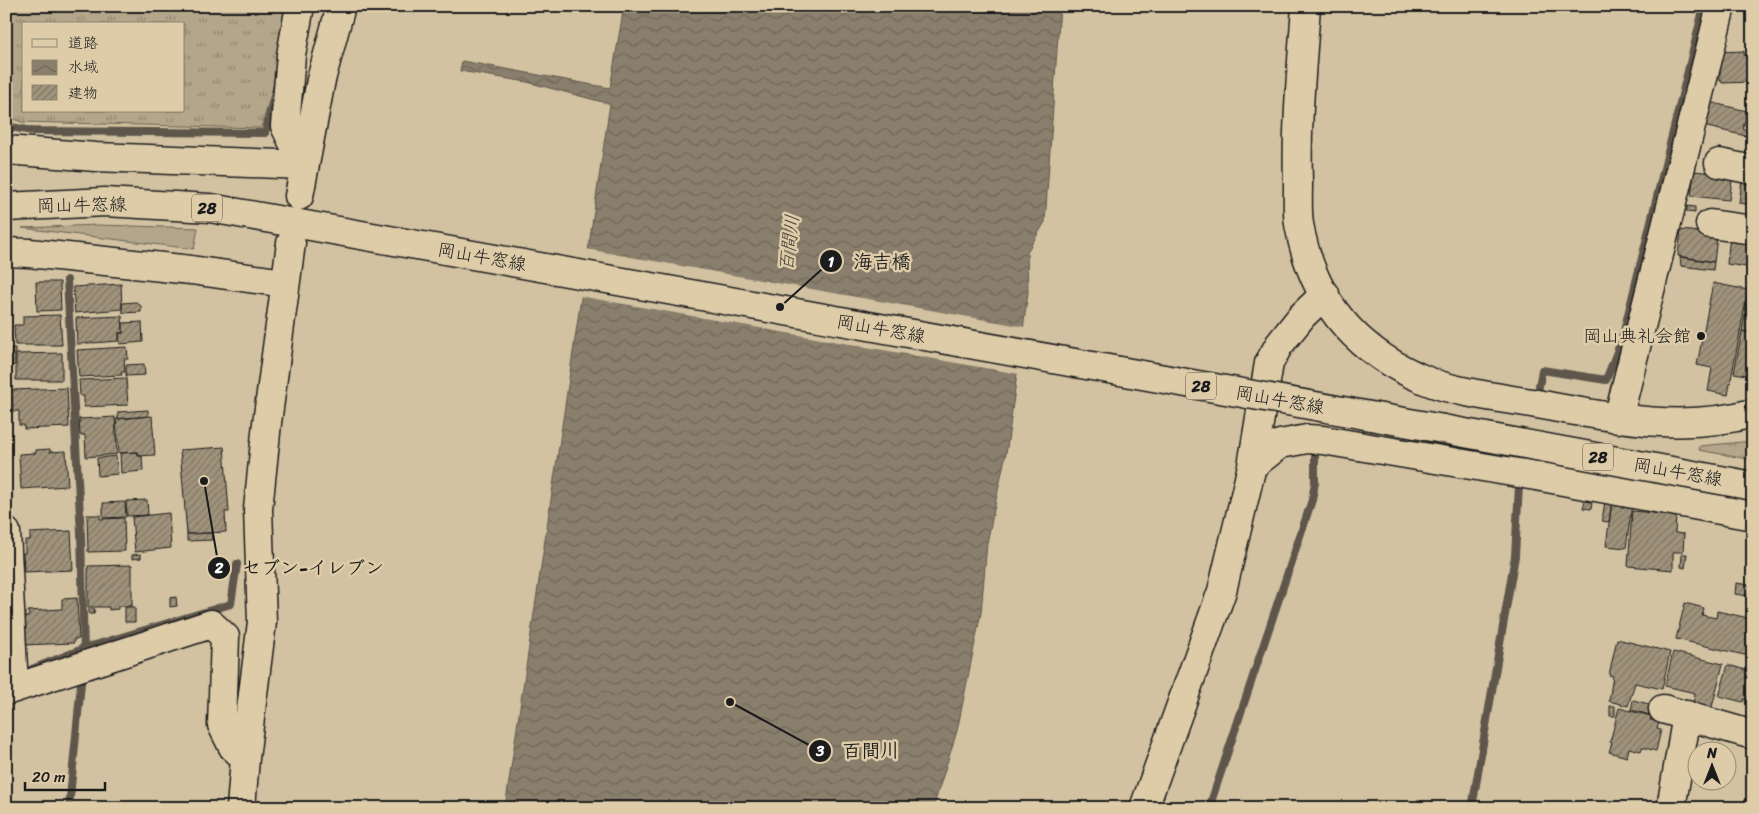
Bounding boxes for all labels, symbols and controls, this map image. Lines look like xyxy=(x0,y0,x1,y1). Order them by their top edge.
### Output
legend xyxy=(22,22,185,112)
text: 道路 xyxy=(68,30,98,56)
text: 水域 xyxy=(68,54,98,80)
text: 建物 xyxy=(68,80,98,106)
street label: 岡山牛窓線 xyxy=(37,188,127,222)
road number: 28 xyxy=(192,194,222,222)
water label: 百間川 xyxy=(769,213,809,273)
street label: 岡山牛窓線 xyxy=(435,233,529,281)
callout: 海吉橋 xyxy=(818,244,920,278)
text: 海吉橋 xyxy=(853,245,911,278)
text: 1 xyxy=(828,249,835,275)
street label: 岡山牛窓線 xyxy=(834,305,928,353)
place label: 岡山典礼会館 xyxy=(1583,320,1691,352)
marker: 岡山典礼会館 xyxy=(1695,330,1707,342)
road number: 28 xyxy=(1186,372,1216,400)
street label: 岡山牛窓線 xyxy=(1233,376,1327,424)
road number: 28 xyxy=(1583,444,1613,471)
street label: 岡山牛窓線 xyxy=(1631,448,1725,496)
callout: セブン-イレブン xyxy=(207,551,394,585)
text: セブン-イレブン xyxy=(242,551,384,584)
text: 2 xyxy=(214,555,224,581)
callout: 百間川 xyxy=(807,734,909,768)
text: 百間川 xyxy=(842,734,900,767)
text: 3 xyxy=(815,738,825,764)
text: N xyxy=(1706,741,1717,766)
north arrow xyxy=(1686,742,1736,792)
scale bar xyxy=(25,759,105,791)
text: 20 m xyxy=(32,764,66,790)

